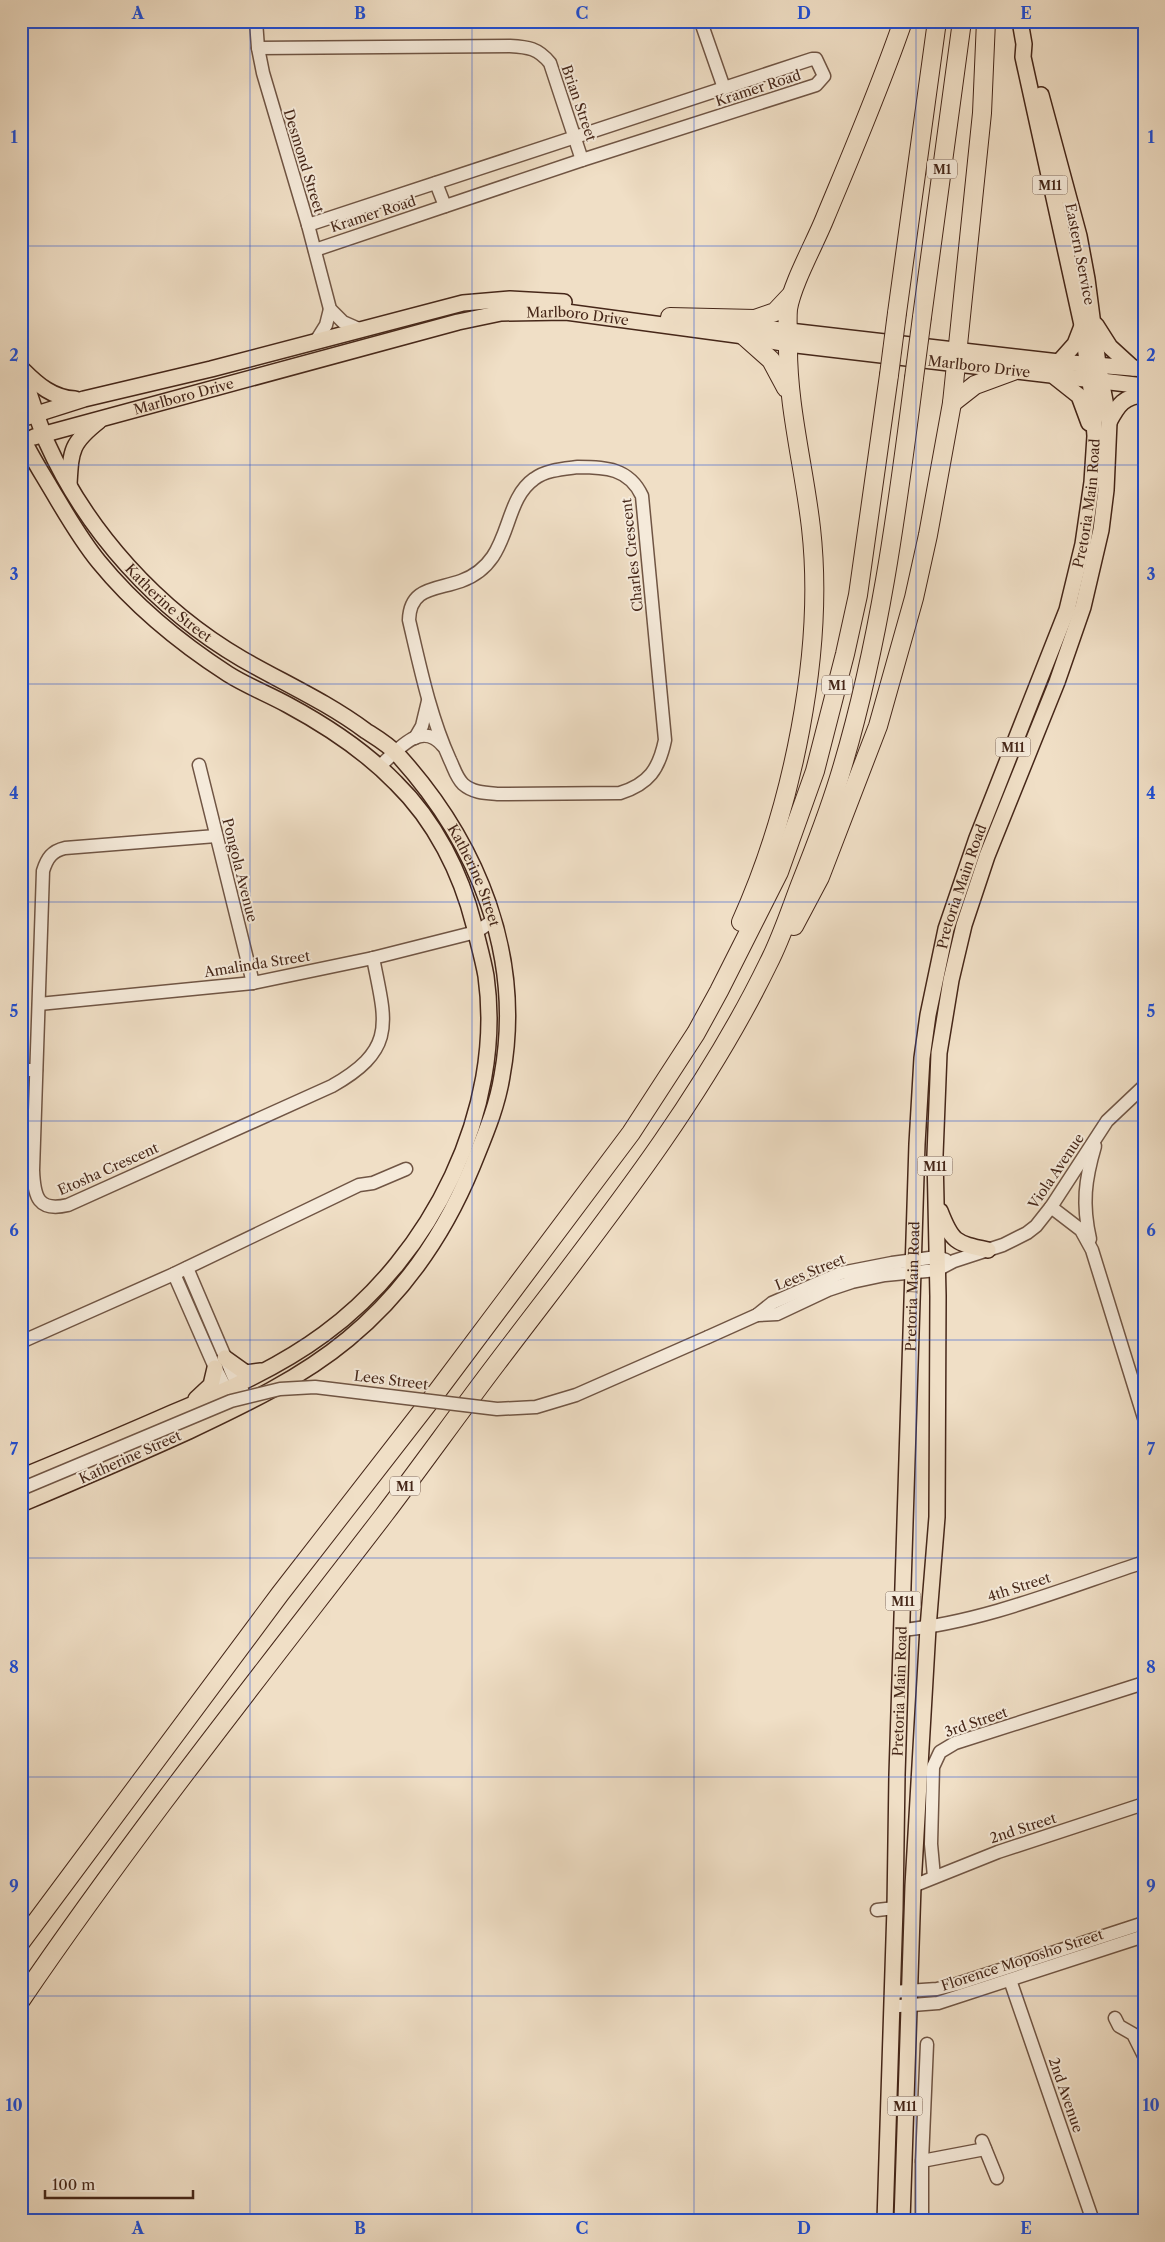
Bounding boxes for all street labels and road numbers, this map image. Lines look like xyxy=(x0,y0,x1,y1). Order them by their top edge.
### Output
street label: Brian Street xyxy=(558,63,600,144)
street label: Kramer Road xyxy=(713,66,804,110)
street label: Desmond Street xyxy=(280,107,328,215)
road number: M1 xyxy=(927,160,957,178)
road number: M11 xyxy=(1032,176,1068,194)
street label: Kramer Road xyxy=(328,192,419,236)
street label: Eastern Service xyxy=(1061,202,1099,307)
street label: Marlboro Drive xyxy=(526,303,630,329)
street label: Marlboro Drive xyxy=(927,352,1031,382)
street label: Marlboro Drive xyxy=(132,374,236,419)
street label: Pretoria Main Road xyxy=(1069,438,1104,570)
street label: Charles Crescent xyxy=(617,497,647,613)
street label: Katherine Street xyxy=(121,560,215,646)
road number: M1 xyxy=(822,676,852,694)
road number: M11 xyxy=(996,738,1030,756)
street label: Pongola Avenue xyxy=(218,816,262,924)
street label: Katherine Street xyxy=(443,821,504,928)
street label: Pretoria Main Road xyxy=(933,821,991,950)
street label: Amalinda Street xyxy=(202,947,311,981)
street label: Viola Avenue xyxy=(1024,1130,1088,1213)
street label: Etosha Crescent xyxy=(55,1139,161,1199)
road number: M11 xyxy=(918,1156,952,1176)
street label: Pretoria Main Road xyxy=(901,1221,924,1352)
street label: Lees Street xyxy=(772,1250,848,1294)
street label: Lees Street xyxy=(353,1367,429,1393)
street label: Katherine Street xyxy=(76,1426,184,1488)
road number: M1 xyxy=(390,1476,420,1495)
street label: 4th Street xyxy=(985,1568,1053,1606)
road number: M11 xyxy=(886,1592,920,1610)
street label: Pretoria Main Road xyxy=(889,1625,911,1757)
street label: 3rd Street xyxy=(942,1703,1010,1741)
street label: 2nd Street xyxy=(988,1809,1059,1847)
street label: Florence Moposho Street xyxy=(939,1925,1105,1995)
street label: 2nd Avenue xyxy=(1045,2055,1087,2135)
road number: M11 xyxy=(888,2096,922,2116)

